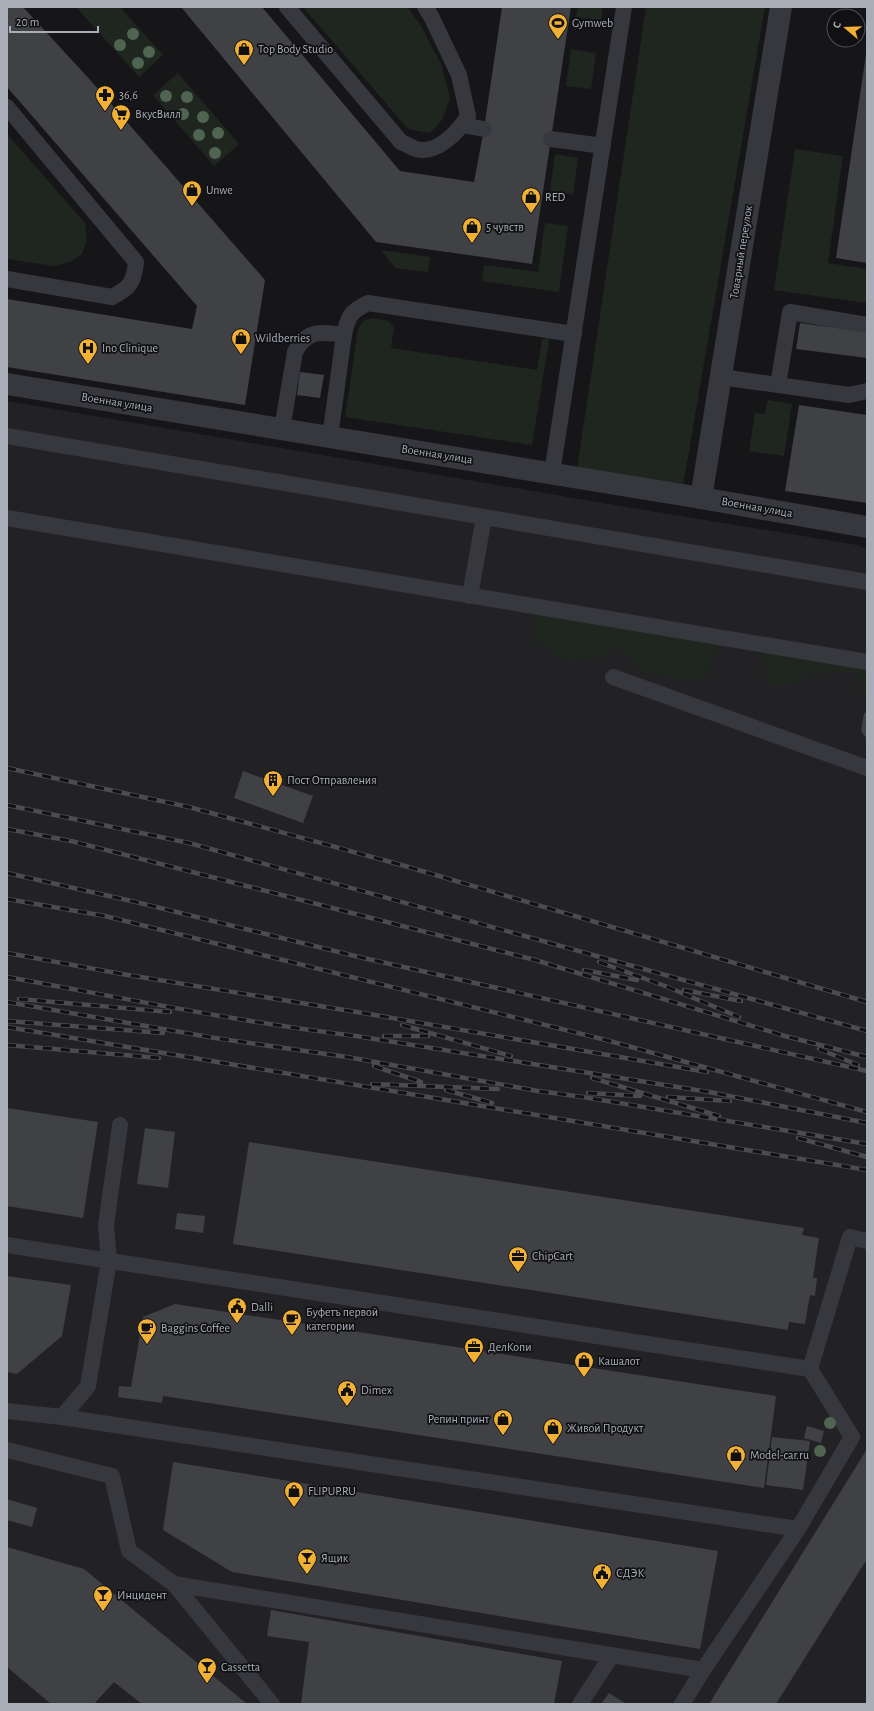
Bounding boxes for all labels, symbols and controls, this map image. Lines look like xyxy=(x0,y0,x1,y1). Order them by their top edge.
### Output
scale bar xyxy=(10,8,98,34)
north arrow xyxy=(826,8,866,48)
sports icon: Gymweb xyxy=(547,12,569,40)
text: 20 m xyxy=(16,16,39,28)
place label: Gymweb xyxy=(572,17,613,30)
text: С xyxy=(831,20,843,30)
shop icon: Top Body Studio xyxy=(233,38,255,66)
place label: Top Body Studio xyxy=(258,43,333,56)
pharmacy icon: 36,6 xyxy=(94,84,116,112)
place label: 36,6 xyxy=(119,89,138,101)
supermarket icon: ВкусВилл xyxy=(110,103,132,131)
place label: ВкусВилл xyxy=(135,108,181,121)
shop icon: Unwe xyxy=(181,179,203,207)
place label: Unwe xyxy=(206,184,233,196)
shop icon: RED xyxy=(520,186,542,214)
place label: RED xyxy=(545,191,565,203)
street label: Товарный переулок xyxy=(728,204,755,300)
shop icon: 5 чувств xyxy=(461,216,483,244)
place label: 5 чувств xyxy=(486,221,524,234)
shop icon: Wildberries xyxy=(230,327,252,355)
place label: Wildberries xyxy=(255,332,310,344)
hospital icon: Ino Clinique xyxy=(77,337,99,365)
place label: Ino Clinique xyxy=(102,342,158,354)
street label: Военная улица xyxy=(80,390,154,415)
street label: Военная улица xyxy=(400,442,474,467)
street label: Военная улица xyxy=(720,495,794,520)
building icon: Пост Отправления xyxy=(262,769,284,797)
place label: Пост Отправления xyxy=(287,774,377,786)
office icon: ChipCart xyxy=(507,1245,529,1273)
place label: ChipCart xyxy=(532,1250,573,1262)
public building icon: Dalli xyxy=(226,1296,248,1324)
place label: Dalli xyxy=(251,1301,273,1313)
place label: Буфетъ первой категории xyxy=(306,1306,378,1332)
cafe icon: Буфетъ первой категории xyxy=(281,1308,303,1336)
cafe icon: Baggins Coffee xyxy=(136,1317,158,1345)
place label: Baggins Coffee xyxy=(161,1322,230,1334)
office icon: ДелКопи xyxy=(463,1336,485,1364)
place label: ДелКопи xyxy=(488,1341,532,1353)
shop icon: Кашалот xyxy=(573,1350,595,1378)
place label: Кашалот xyxy=(598,1355,641,1367)
public building icon: Dimex xyxy=(336,1379,358,1407)
place label: Dimex xyxy=(361,1384,392,1396)
shop icon: Репин принт xyxy=(492,1408,514,1436)
place label: Репин принт xyxy=(428,1413,490,1425)
shop icon: Живой Продукт xyxy=(542,1417,564,1445)
place label: Живой Продукт xyxy=(567,1422,644,1435)
shop icon: Model-car.ru xyxy=(725,1444,747,1472)
place label: Model-car.ru xyxy=(750,1449,809,1461)
shop icon: FLIPUP.RU xyxy=(283,1480,305,1508)
place label: FLIPUP.RU xyxy=(308,1485,356,1497)
bar icon: Ящик xyxy=(296,1547,318,1575)
place label: Ящик xyxy=(321,1552,349,1564)
public building icon: СДЭК xyxy=(591,1562,613,1590)
place label: СДЭК xyxy=(616,1567,645,1579)
bar icon: Инцидент xyxy=(92,1584,114,1612)
place label: Инцидент xyxy=(117,1589,167,1601)
bar icon: Cassetta xyxy=(196,1656,218,1684)
place label: Cassetta xyxy=(221,1661,261,1673)

